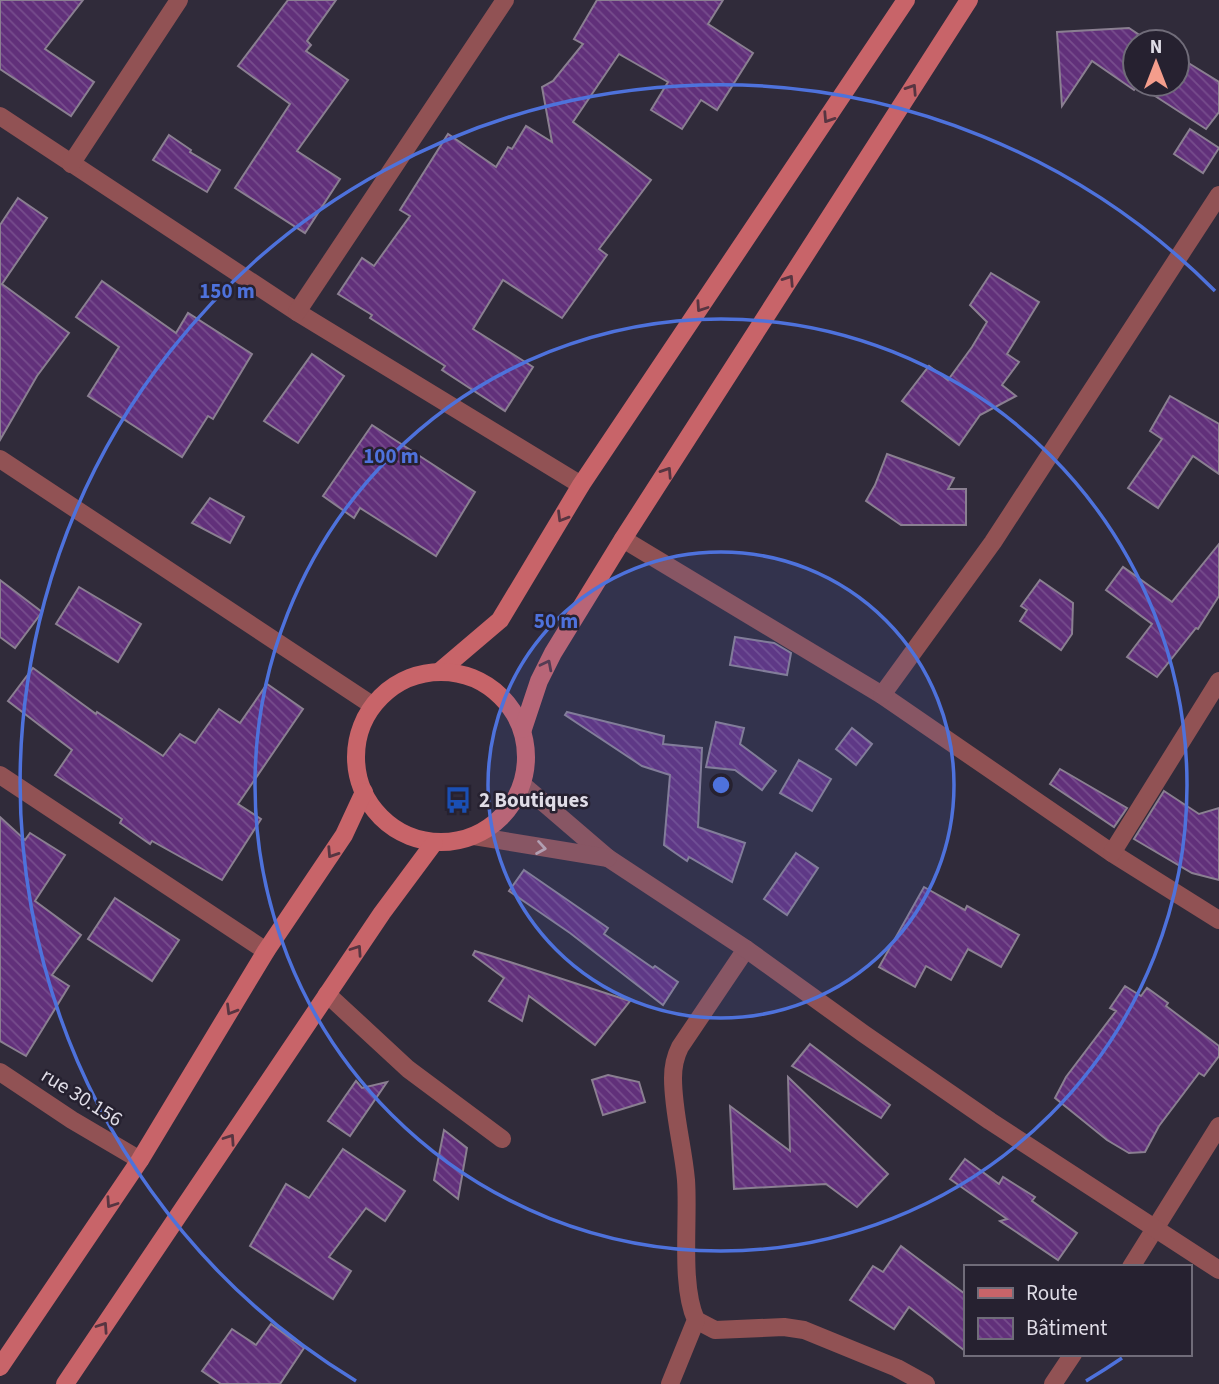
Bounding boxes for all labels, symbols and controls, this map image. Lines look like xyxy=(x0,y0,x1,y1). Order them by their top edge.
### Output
north arrow xyxy=(1121,28,1191,98)
text: N xyxy=(1150,34,1162,61)
one-way arrow xyxy=(904,84,917,97)
one-way arrow xyxy=(824,111,837,124)
one-way arrow xyxy=(781,275,794,288)
text: 150 m xyxy=(199,276,255,306)
one-way arrow xyxy=(697,299,709,312)
text: 100 m xyxy=(363,441,419,471)
one-way arrow xyxy=(658,466,671,479)
one-way arrow xyxy=(557,509,570,522)
text: 50 m xyxy=(534,606,578,636)
one-way arrow xyxy=(539,660,552,672)
centre of rings xyxy=(709,773,733,797)
bus stop icon: 2 Boutiques xyxy=(443,785,473,815)
place label: 2 Boutiques xyxy=(479,785,589,815)
one-way arrow xyxy=(535,840,547,855)
one-way arrow xyxy=(328,845,341,858)
one-way arrow xyxy=(349,945,361,958)
one-way arrow xyxy=(226,1002,239,1015)
street label: rue 30.156 xyxy=(36,1060,128,1134)
one-way arrow xyxy=(222,1134,234,1147)
one-way arrow xyxy=(107,1195,119,1208)
legend xyxy=(964,1265,1191,1356)
text: Route xyxy=(1026,1278,1078,1308)
text: Bâtiment xyxy=(1026,1313,1107,1343)
one-way arrow xyxy=(95,1322,108,1335)

